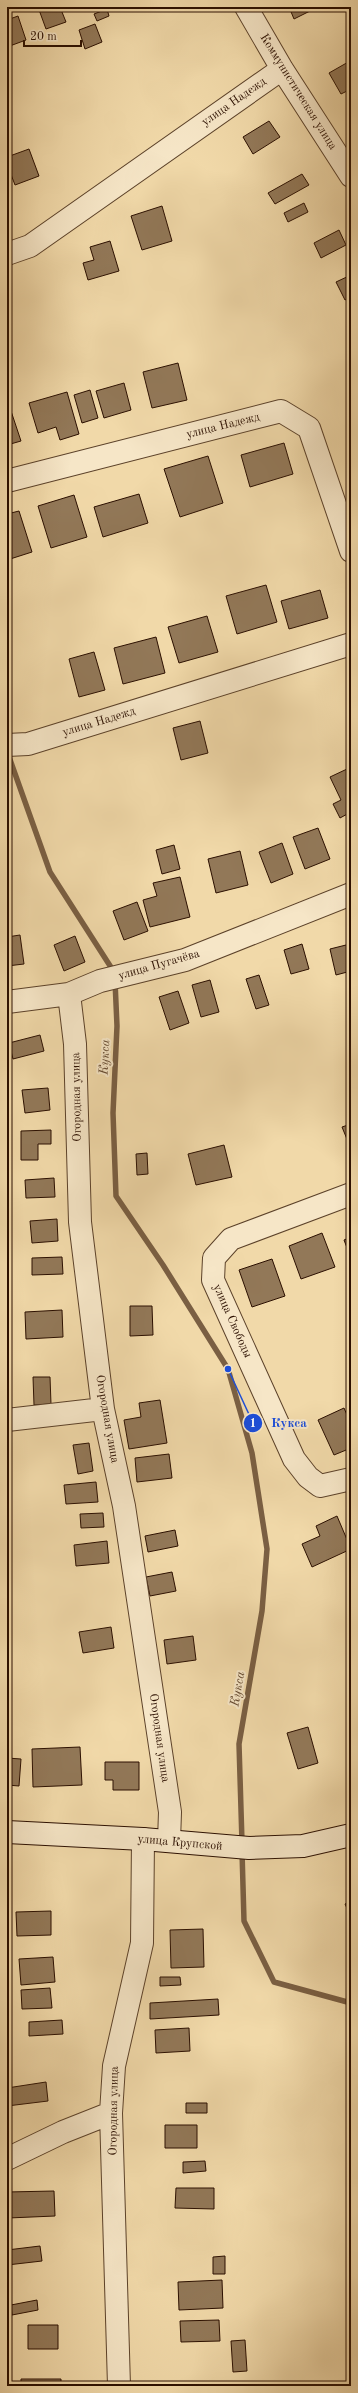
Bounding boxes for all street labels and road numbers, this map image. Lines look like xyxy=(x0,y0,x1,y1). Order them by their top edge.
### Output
street label: Коммунистическая улица xyxy=(257,32,339,152)
street label: улица Надежд xyxy=(200,75,268,129)
street label: улица Надежд xyxy=(185,411,261,441)
street label: улица Надежд xyxy=(61,705,137,739)
street label: улица Пугачёва xyxy=(117,948,201,982)
street label: Огородная улица xyxy=(70,1052,84,1142)
street label: улица Свободы xyxy=(210,1282,254,1360)
street label: Огородная улица xyxy=(93,1374,121,1464)
street label: Огородная улица xyxy=(147,1693,171,1783)
street label: улица Крупской xyxy=(137,1833,223,1853)
street label: Огородная улица xyxy=(107,2066,121,2156)

